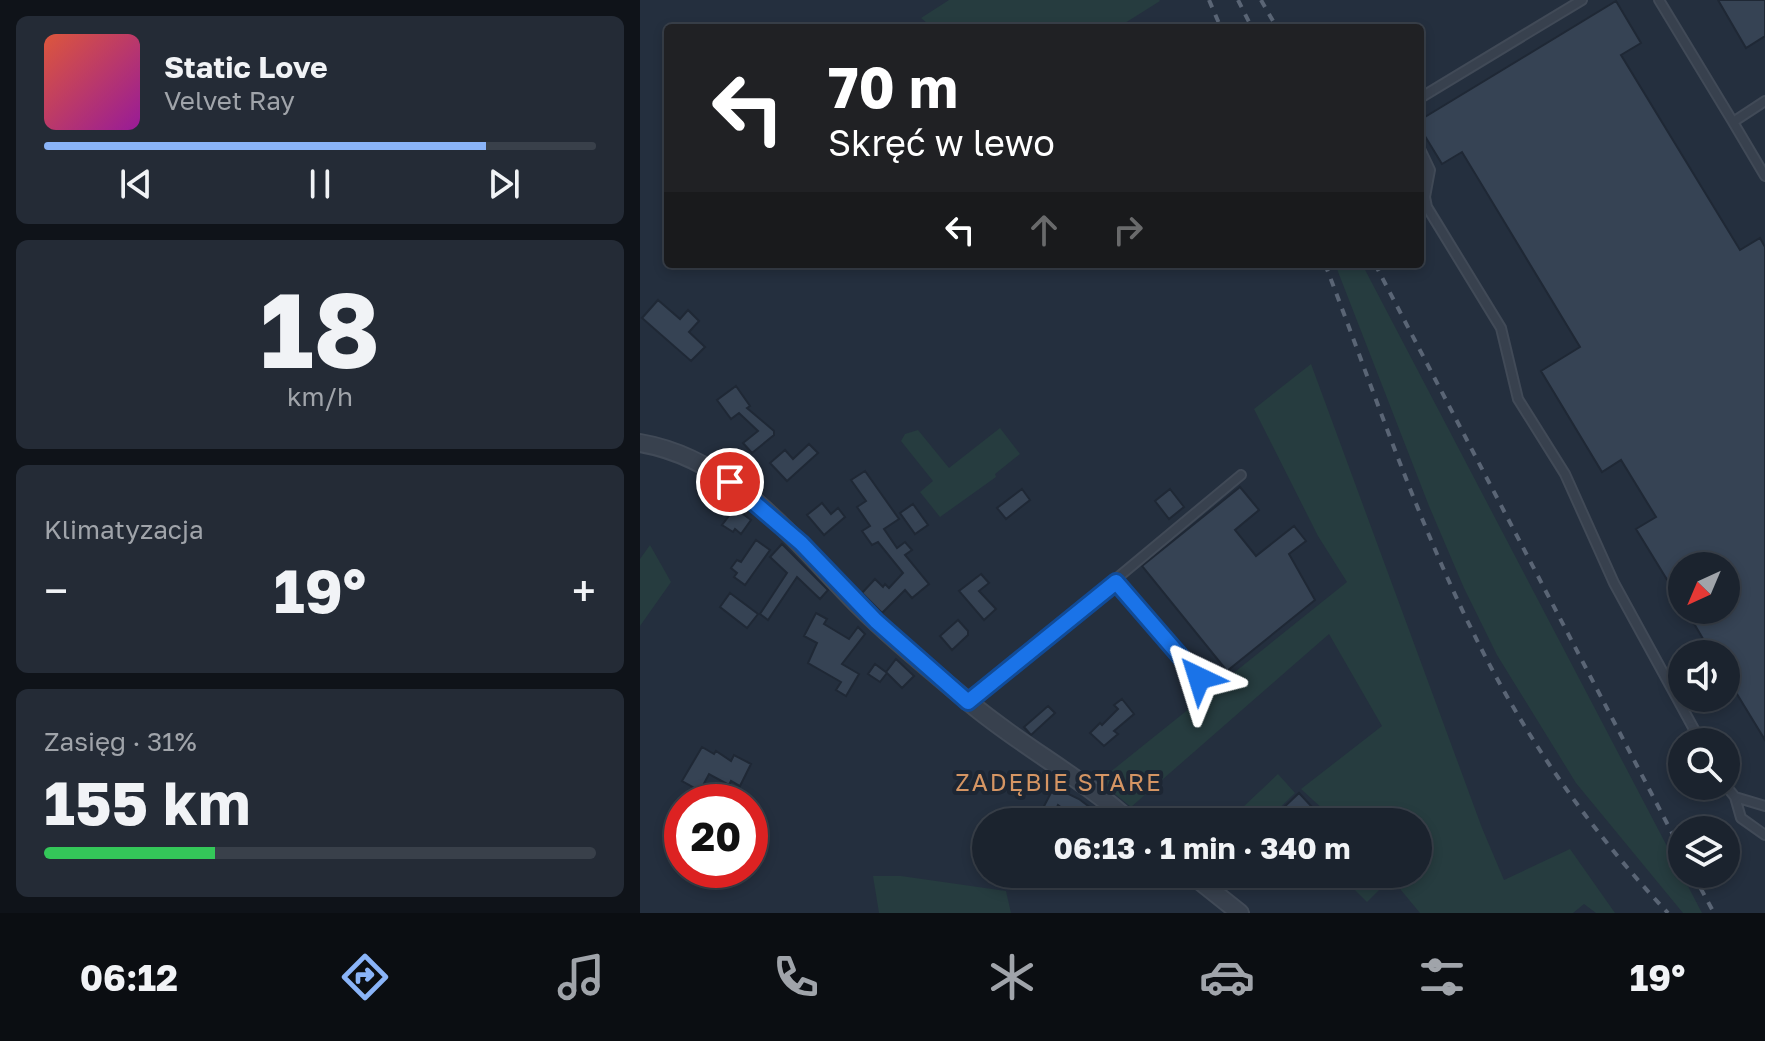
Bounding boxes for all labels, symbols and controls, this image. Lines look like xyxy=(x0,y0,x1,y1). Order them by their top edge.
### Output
text: Static Love xyxy=(164,49,328,85)
text: 70 m xyxy=(828,53,958,120)
icon: left xyxy=(696,56,800,160)
text: Velvet Ray xyxy=(164,85,295,116)
text: Skręć w lewo xyxy=(828,121,1055,164)
icon: previous xyxy=(114,162,158,206)
icon: pause xyxy=(298,162,342,206)
icon: next xyxy=(482,162,526,206)
icon: left xyxy=(938,208,982,252)
icon: ahead xyxy=(1022,208,1066,252)
icon: right xyxy=(1106,208,1150,252)
text: 18 xyxy=(260,266,380,391)
text: km/h xyxy=(287,381,353,412)
pin xyxy=(696,448,764,516)
icon: arrive xyxy=(708,460,752,504)
text: Klimatyzacja xyxy=(44,514,204,545)
north arrow xyxy=(1668,552,1740,624)
map controls xyxy=(1668,552,1740,888)
text: 19° xyxy=(274,554,366,626)
text: − xyxy=(44,564,68,617)
text: + xyxy=(572,564,596,617)
position arrow xyxy=(1157,636,1241,720)
button: sound xyxy=(1668,640,1740,712)
text: Zasięg · 31% xyxy=(44,726,197,757)
button: search xyxy=(1668,728,1740,800)
text: 155 km xyxy=(44,766,250,838)
district label: ZADĘBIE STARE xyxy=(955,767,1163,796)
speed limit sign: 20 xyxy=(664,784,768,888)
button: layers xyxy=(1668,816,1740,888)
text: 06:13 · 1 min · 340 m xyxy=(1054,830,1350,866)
icon: directions xyxy=(337,949,393,1005)
icon: music xyxy=(553,949,609,1005)
icon: phone xyxy=(768,949,824,1005)
icon: climate xyxy=(984,949,1040,1005)
icon: car xyxy=(1199,949,1255,1005)
icon: filters xyxy=(1414,949,1470,1005)
text: 06:12 xyxy=(80,956,178,999)
text: 19° xyxy=(1630,956,1685,999)

